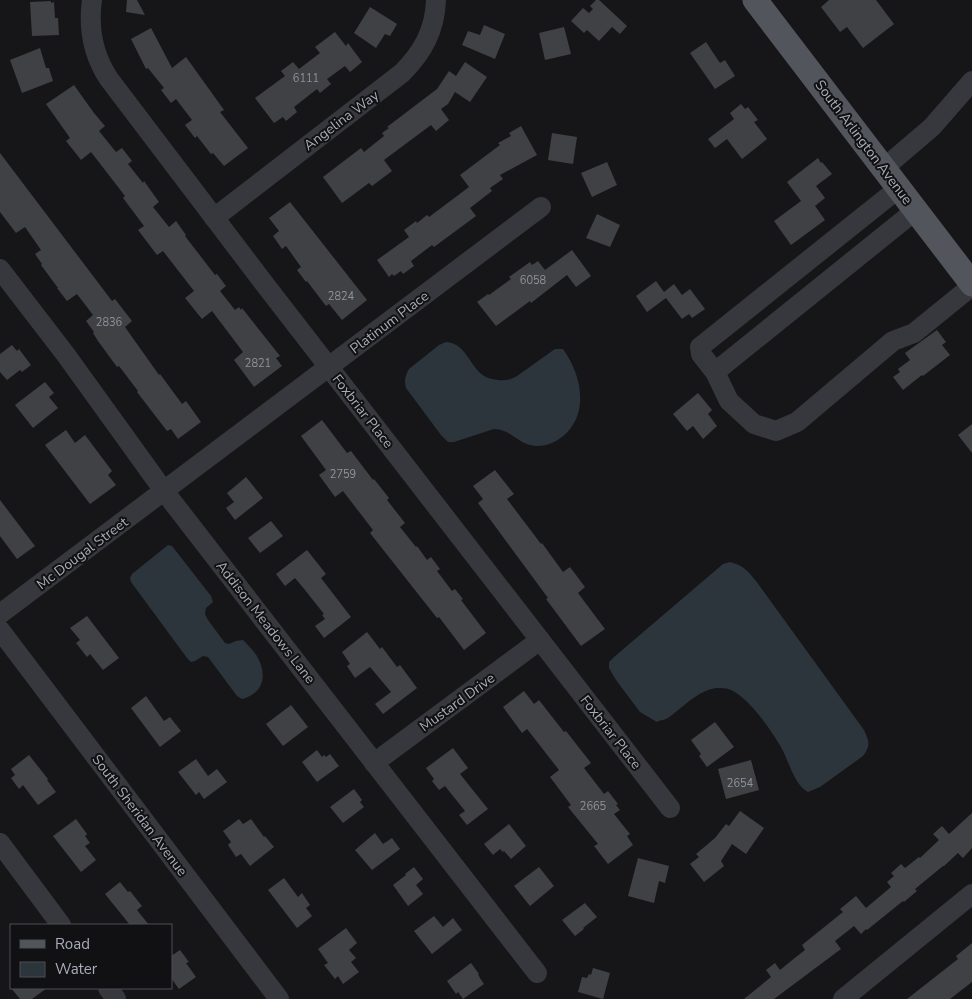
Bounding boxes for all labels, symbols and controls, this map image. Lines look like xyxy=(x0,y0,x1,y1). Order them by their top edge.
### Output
house number: 6111 xyxy=(293,71,319,86)
street label: South Arlington Avenue xyxy=(810,76,917,208)
street label: Angelina Way xyxy=(300,85,383,155)
house number: 6058 xyxy=(520,273,547,288)
street label: Platinum Place xyxy=(346,286,433,358)
house number: 2824 xyxy=(328,289,355,304)
house number: 2836 xyxy=(96,315,123,330)
house number: 2821 xyxy=(245,356,271,371)
street label: Foxbriar Place xyxy=(328,370,398,452)
house number: 2759 xyxy=(330,467,356,482)
street label: Mc Dougal Street xyxy=(33,513,132,594)
street label: Addison Meadows Lane xyxy=(212,557,320,688)
street label: Mustard Drive xyxy=(416,669,499,736)
street label: Foxbriar Place xyxy=(576,691,646,773)
street label: South Sheridan Avenue xyxy=(88,751,192,880)
house number: 2654 xyxy=(727,776,754,791)
house number: 2665 xyxy=(580,799,607,814)
legend xyxy=(10,924,172,989)
text: Road xyxy=(55,934,90,954)
text: Water xyxy=(55,959,98,979)

